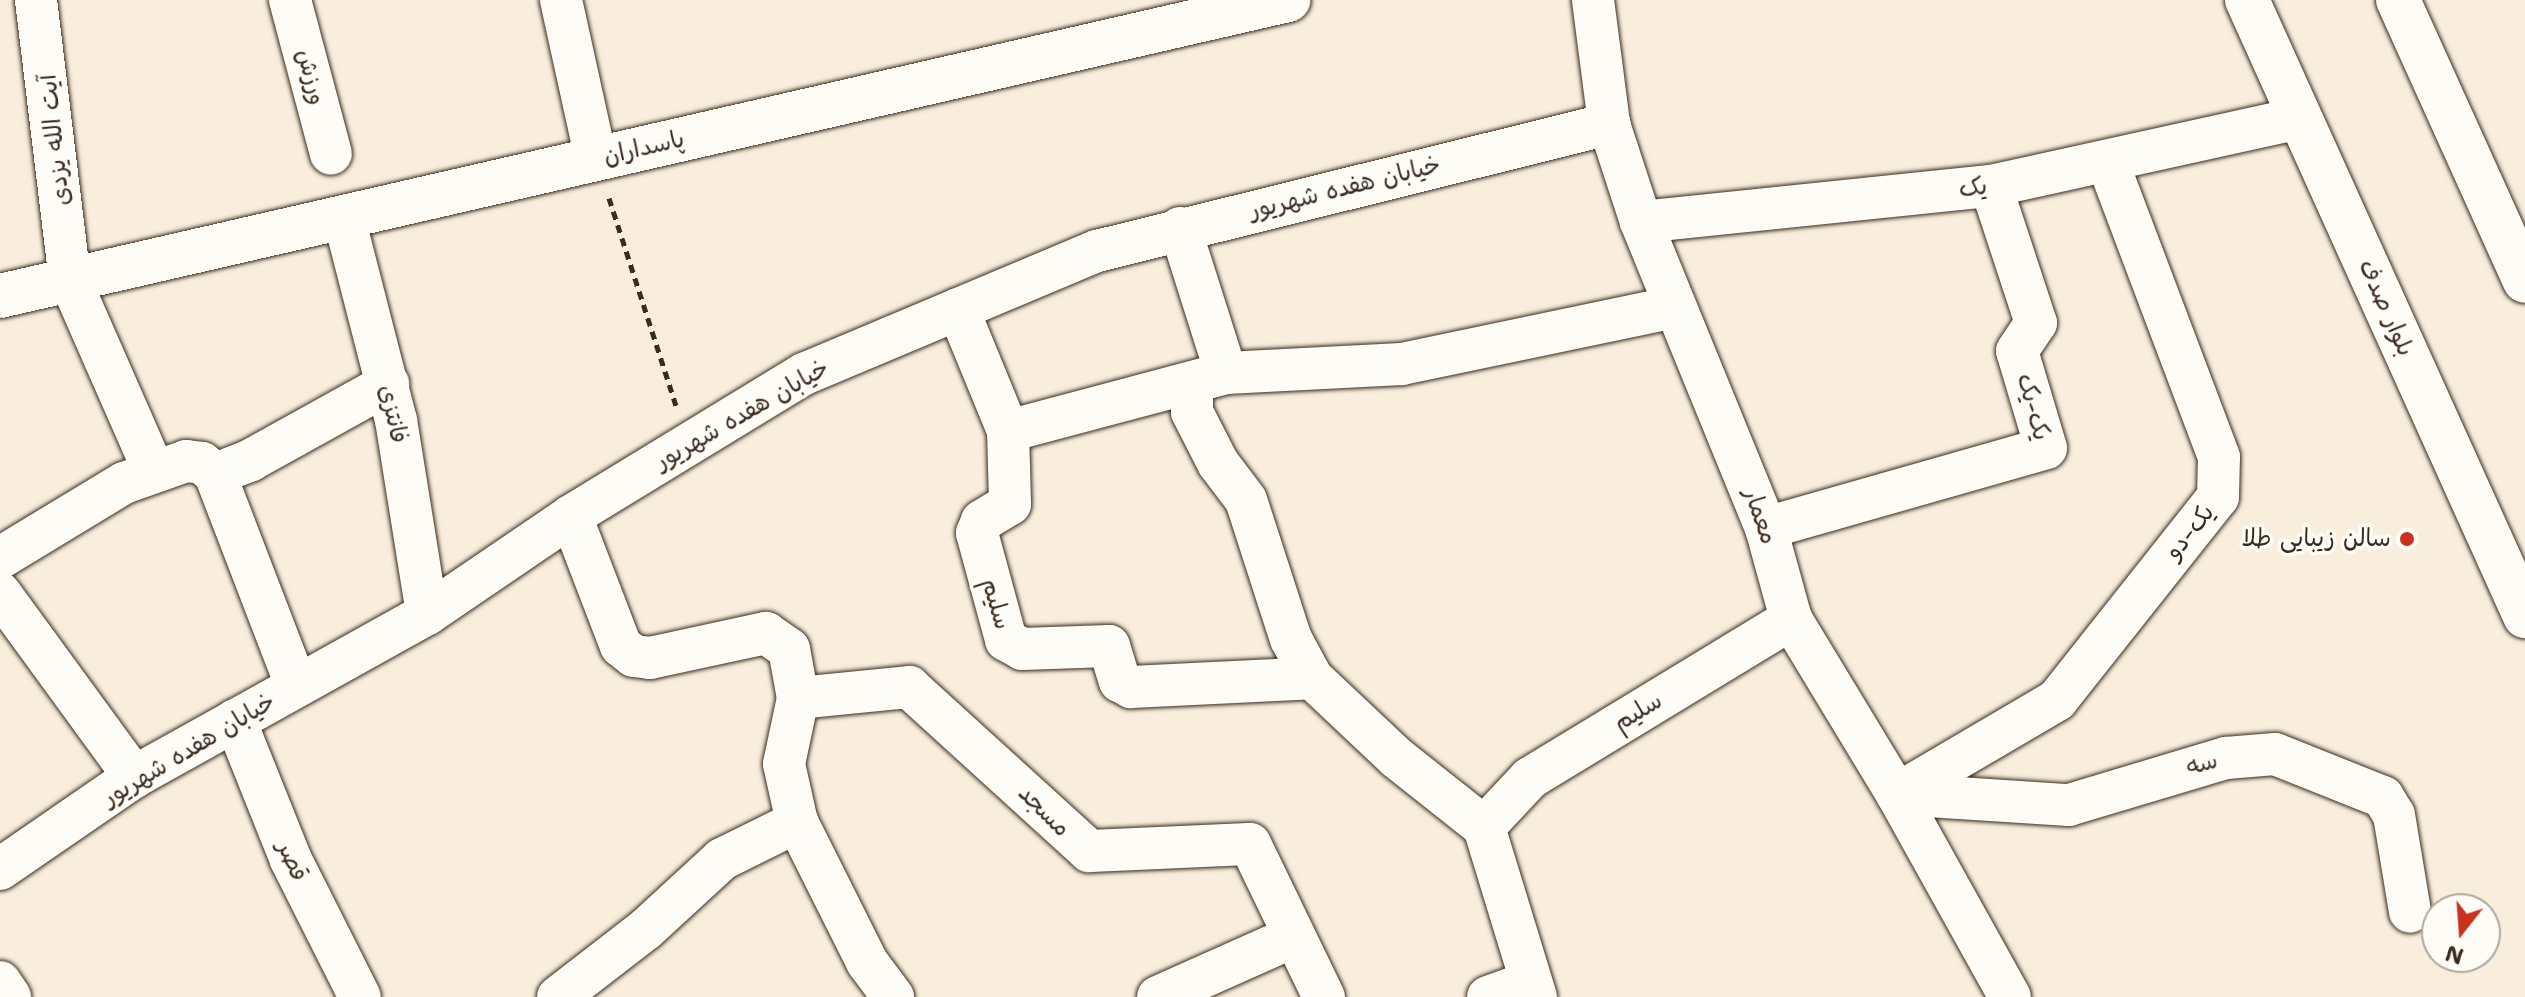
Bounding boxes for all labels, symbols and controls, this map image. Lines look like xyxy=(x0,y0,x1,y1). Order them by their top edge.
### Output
street label: ورزش xyxy=(290,46,332,108)
street label: آیت الله یزدی xyxy=(34,73,76,207)
street label: پاسداران xyxy=(601,125,687,171)
street label: خیابان هفده شهریور xyxy=(1246,150,1444,226)
street label: یک xyxy=(1957,172,1989,204)
street label: بلوار صدف xyxy=(2352,255,2420,361)
street label: خیابان هفده شهریور xyxy=(650,354,834,476)
street label: یک-یک xyxy=(2010,370,2056,444)
street label: فانتزی xyxy=(373,382,413,446)
street label: معمار xyxy=(1737,484,1783,548)
street label: یک-دو xyxy=(2159,499,2221,565)
place label: سالن زیبایی طلا xyxy=(2241,525,2391,553)
marker: سالن زیبایی طلا xyxy=(2398,530,2416,548)
street label: سلیم xyxy=(975,575,1017,633)
street label: سلیم xyxy=(1608,686,1668,738)
street label: خیابان هفده شهریور xyxy=(98,687,280,813)
street label: سه xyxy=(2183,746,2221,782)
street label: مسجد xyxy=(1012,779,1076,843)
street label: قصر xyxy=(270,836,314,886)
north arrow xyxy=(2421,893,2501,973)
text: N xyxy=(2442,938,2467,971)

